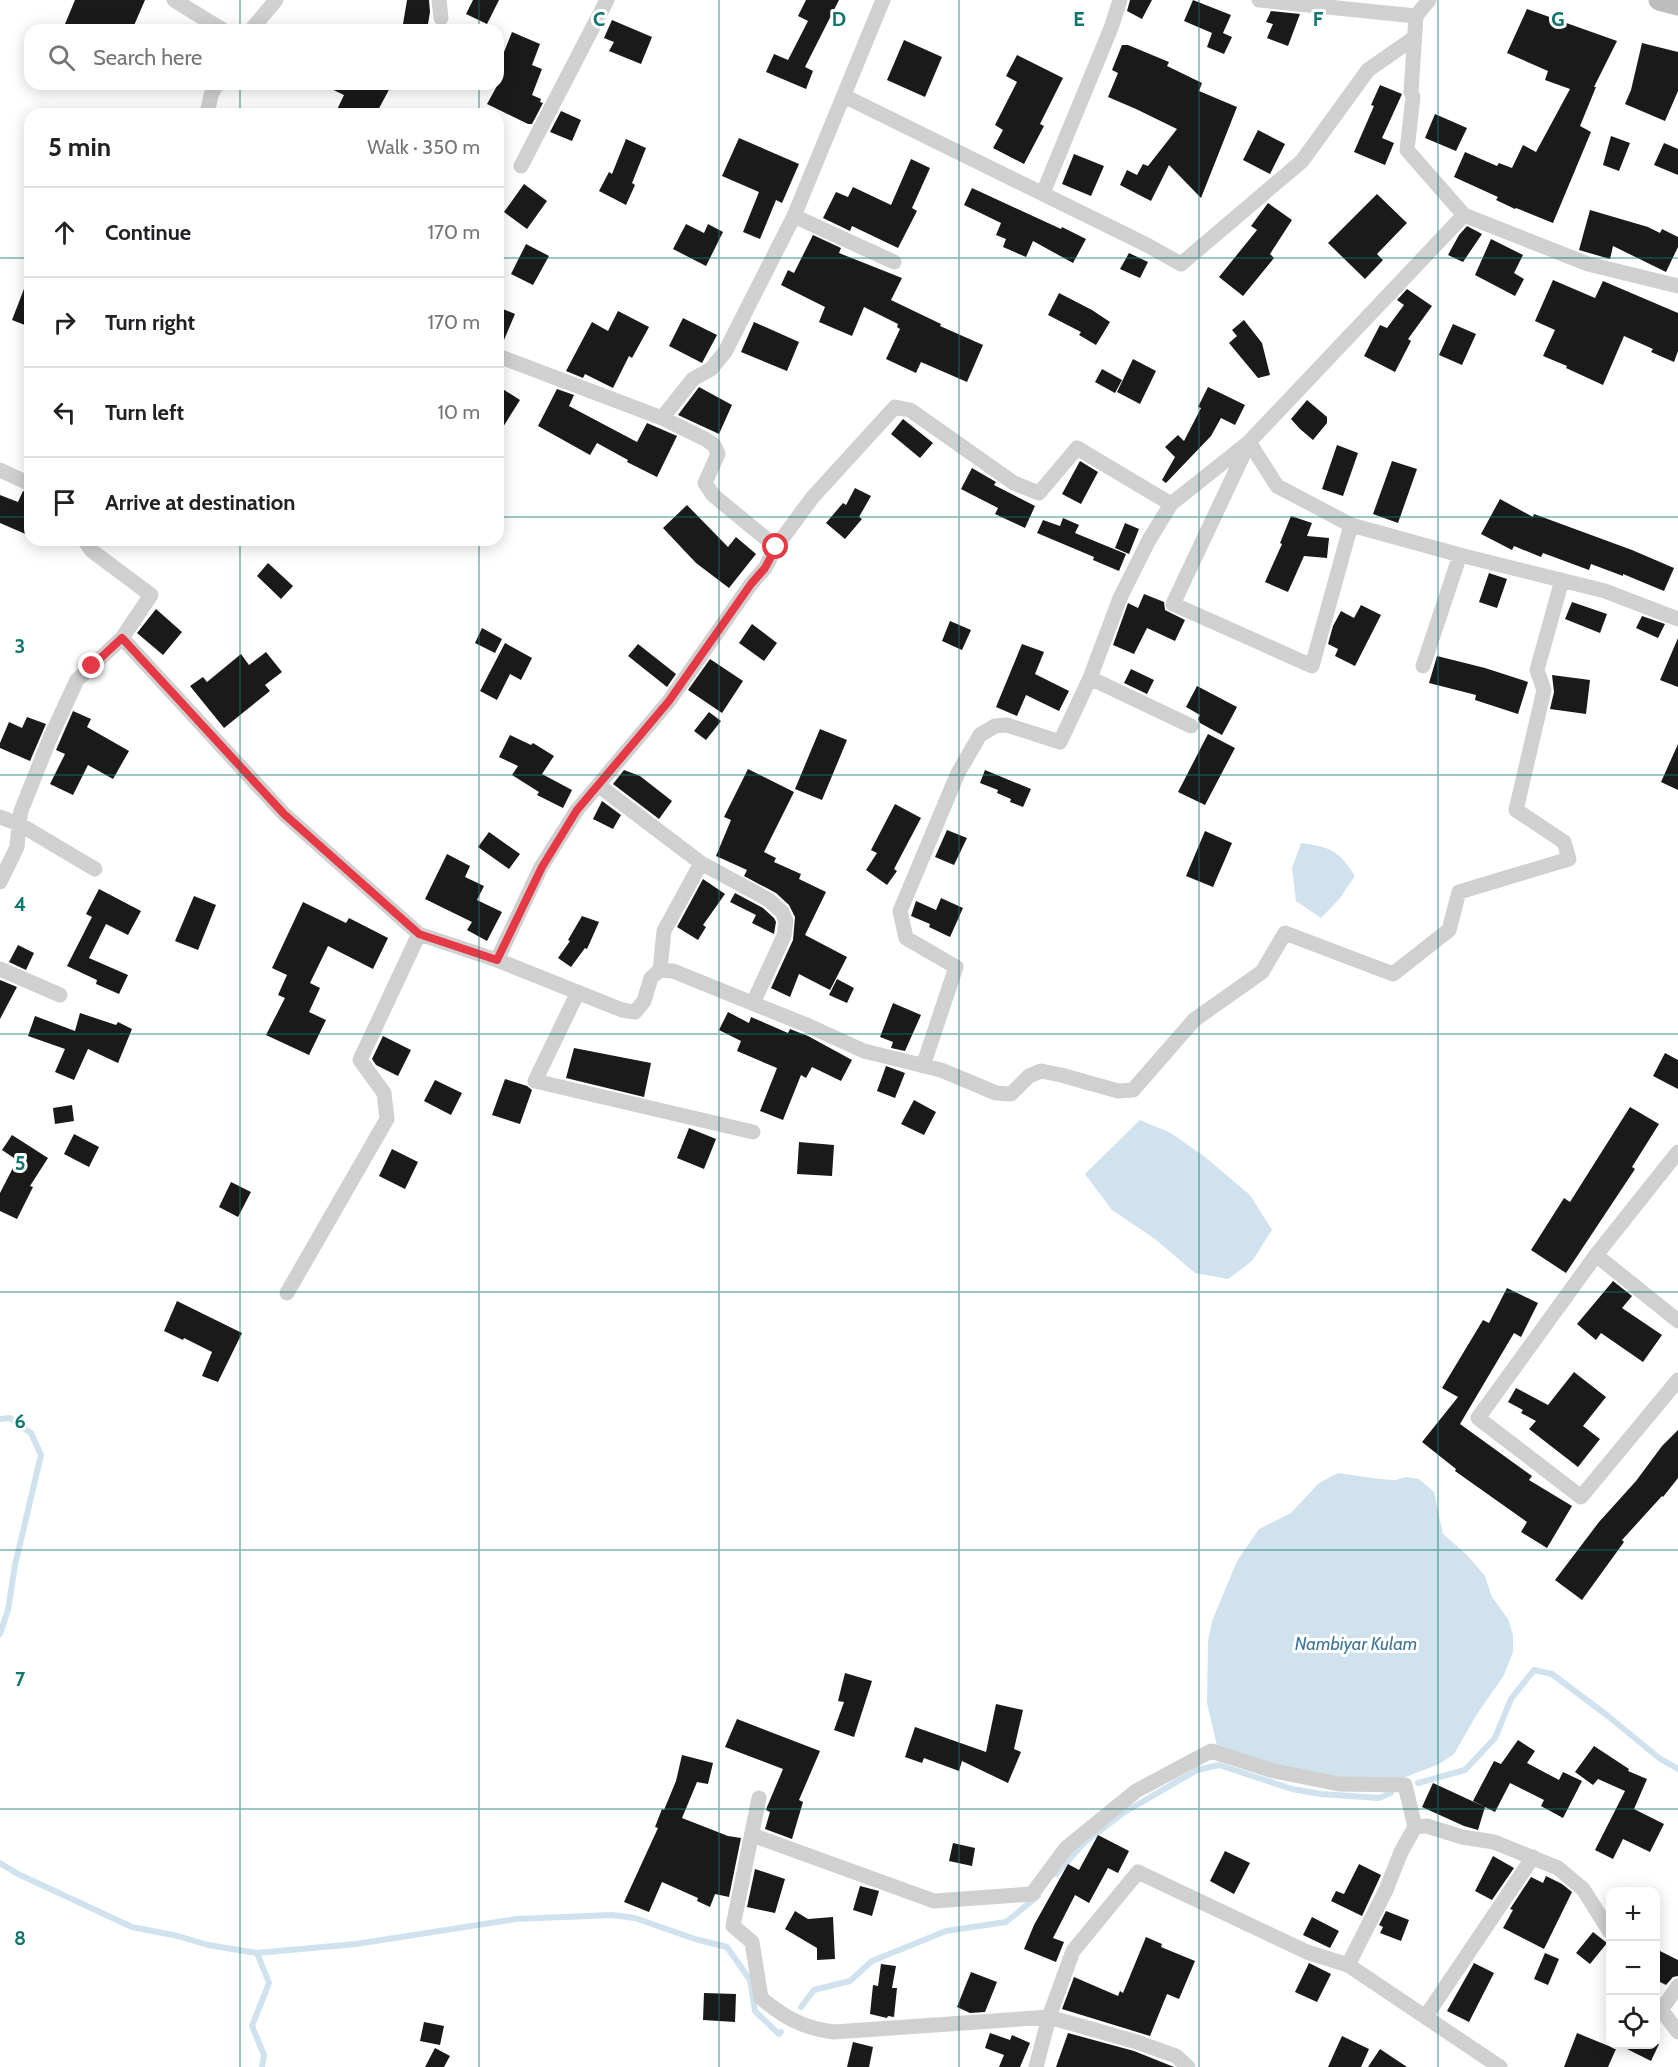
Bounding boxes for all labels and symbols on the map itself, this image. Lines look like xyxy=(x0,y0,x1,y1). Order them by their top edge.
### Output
text: C xyxy=(593,7,605,31)
text: D xyxy=(832,7,846,31)
text: E xyxy=(1073,7,1085,31)
text: F xyxy=(1313,7,1324,31)
text: G xyxy=(1551,7,1565,31)
route start xyxy=(762,533,788,559)
text: 3 xyxy=(15,634,25,658)
route end xyxy=(78,652,104,678)
text: 4 xyxy=(14,892,26,916)
text: 5 xyxy=(15,1151,25,1175)
text: 6 xyxy=(14,1409,26,1433)
water label: Nambiyar Kulam xyxy=(1295,1633,1417,1655)
text: 7 xyxy=(15,1667,26,1691)
text: 8 xyxy=(14,1926,26,1950)

